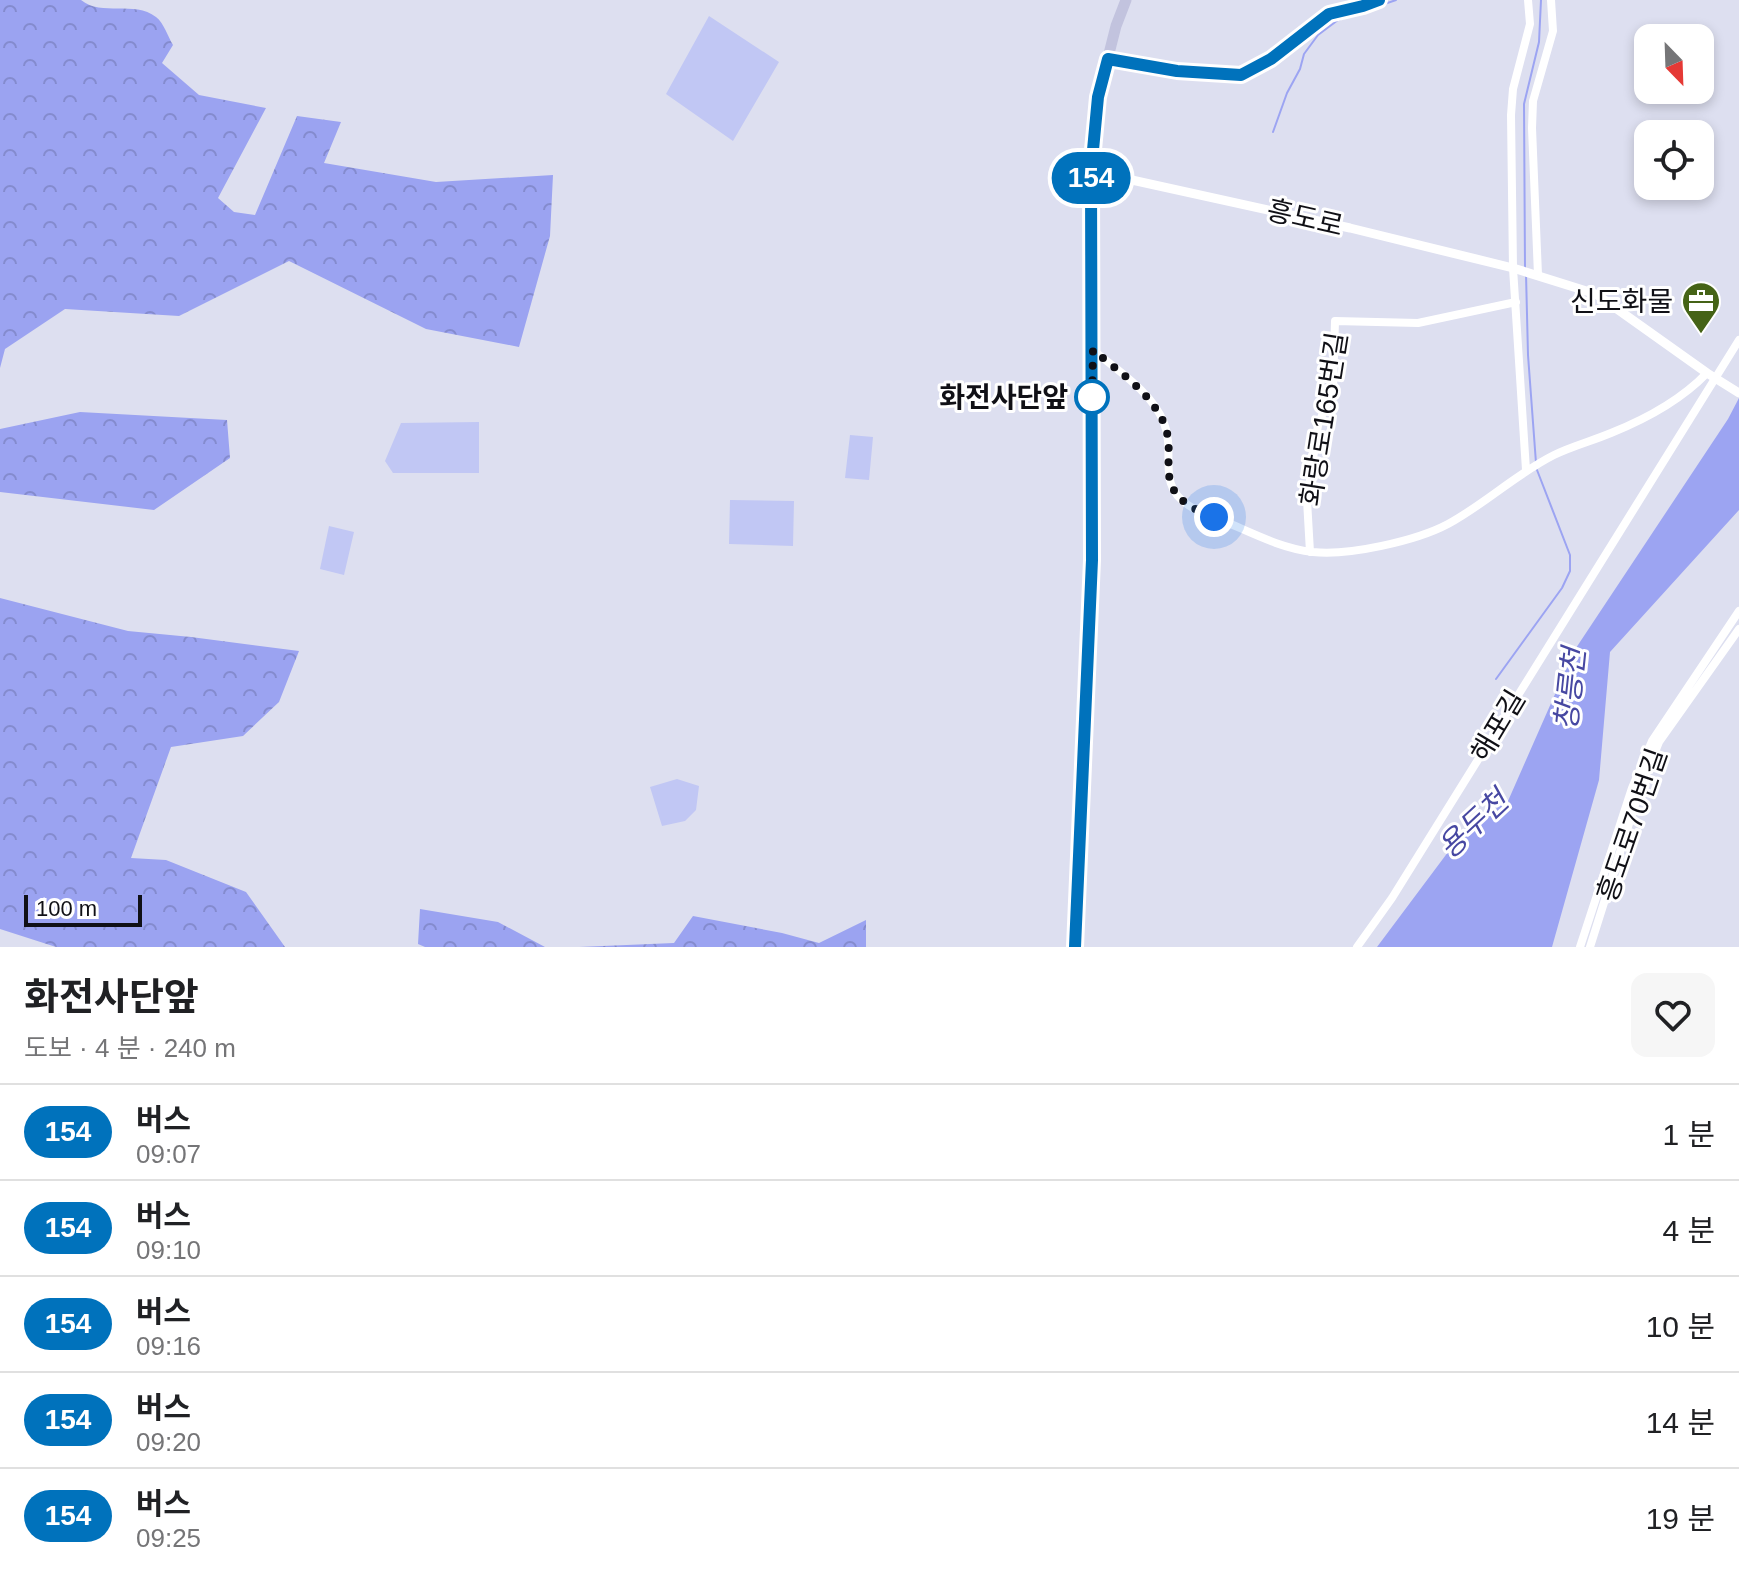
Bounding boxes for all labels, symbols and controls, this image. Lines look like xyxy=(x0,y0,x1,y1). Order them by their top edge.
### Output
north arrow xyxy=(1634,24,1714,104)
map controls xyxy=(1634,24,1714,200)
button: locate xyxy=(1634,120,1714,200)
line badge: 154 xyxy=(1045,152,1137,204)
text: 154 xyxy=(1068,162,1114,193)
street label: 흥도로 xyxy=(1264,194,1346,242)
office icon: 신도화물 xyxy=(1680,280,1722,335)
place label: 신도화물 xyxy=(1570,286,1673,317)
street label: 화랑로165번길 xyxy=(1295,330,1353,508)
marker: 화전사단앞 xyxy=(1075,380,1109,414)
place label: 화전사단앞 xyxy=(939,382,1068,413)
your location xyxy=(1194,497,1234,537)
water label: 창릉천 xyxy=(1549,643,1591,732)
street label: 해포길 xyxy=(1465,685,1531,767)
street label: 흥도로70번길 xyxy=(1591,744,1673,906)
water label: 용두천 xyxy=(1431,781,1517,864)
scale bar xyxy=(24,891,142,927)
text: 100 m xyxy=(36,896,97,921)
button: heart xyxy=(1631,973,1715,1057)
text: 화전사단앞 xyxy=(24,976,199,1018)
text: 도보 · 4 분 · 240 m xyxy=(24,1033,236,1063)
text: 버스 xyxy=(136,1103,191,1136)
text: 154 xyxy=(45,1116,91,1147)
text: 1 분 xyxy=(1662,1118,1715,1151)
text: 09:07 xyxy=(136,1139,201,1169)
text: 버스 xyxy=(136,1199,191,1232)
text: 154 xyxy=(45,1212,91,1243)
text: 4 분 xyxy=(1662,1214,1715,1247)
text: 09:10 xyxy=(136,1235,201,1265)
text: 버스 xyxy=(136,1295,191,1328)
text: 154 xyxy=(45,1308,91,1339)
text: 10 분 xyxy=(1646,1310,1715,1343)
text: 09:16 xyxy=(136,1331,201,1361)
text: 버스 xyxy=(136,1391,191,1424)
text: 154 xyxy=(45,1404,91,1435)
text: 14 분 xyxy=(1646,1406,1715,1439)
text: 09:20 xyxy=(136,1427,201,1457)
text: 버스 xyxy=(136,1487,191,1520)
text: 154 xyxy=(45,1500,91,1531)
text: 19 분 xyxy=(1646,1502,1715,1535)
text: 09:25 xyxy=(136,1523,201,1553)

